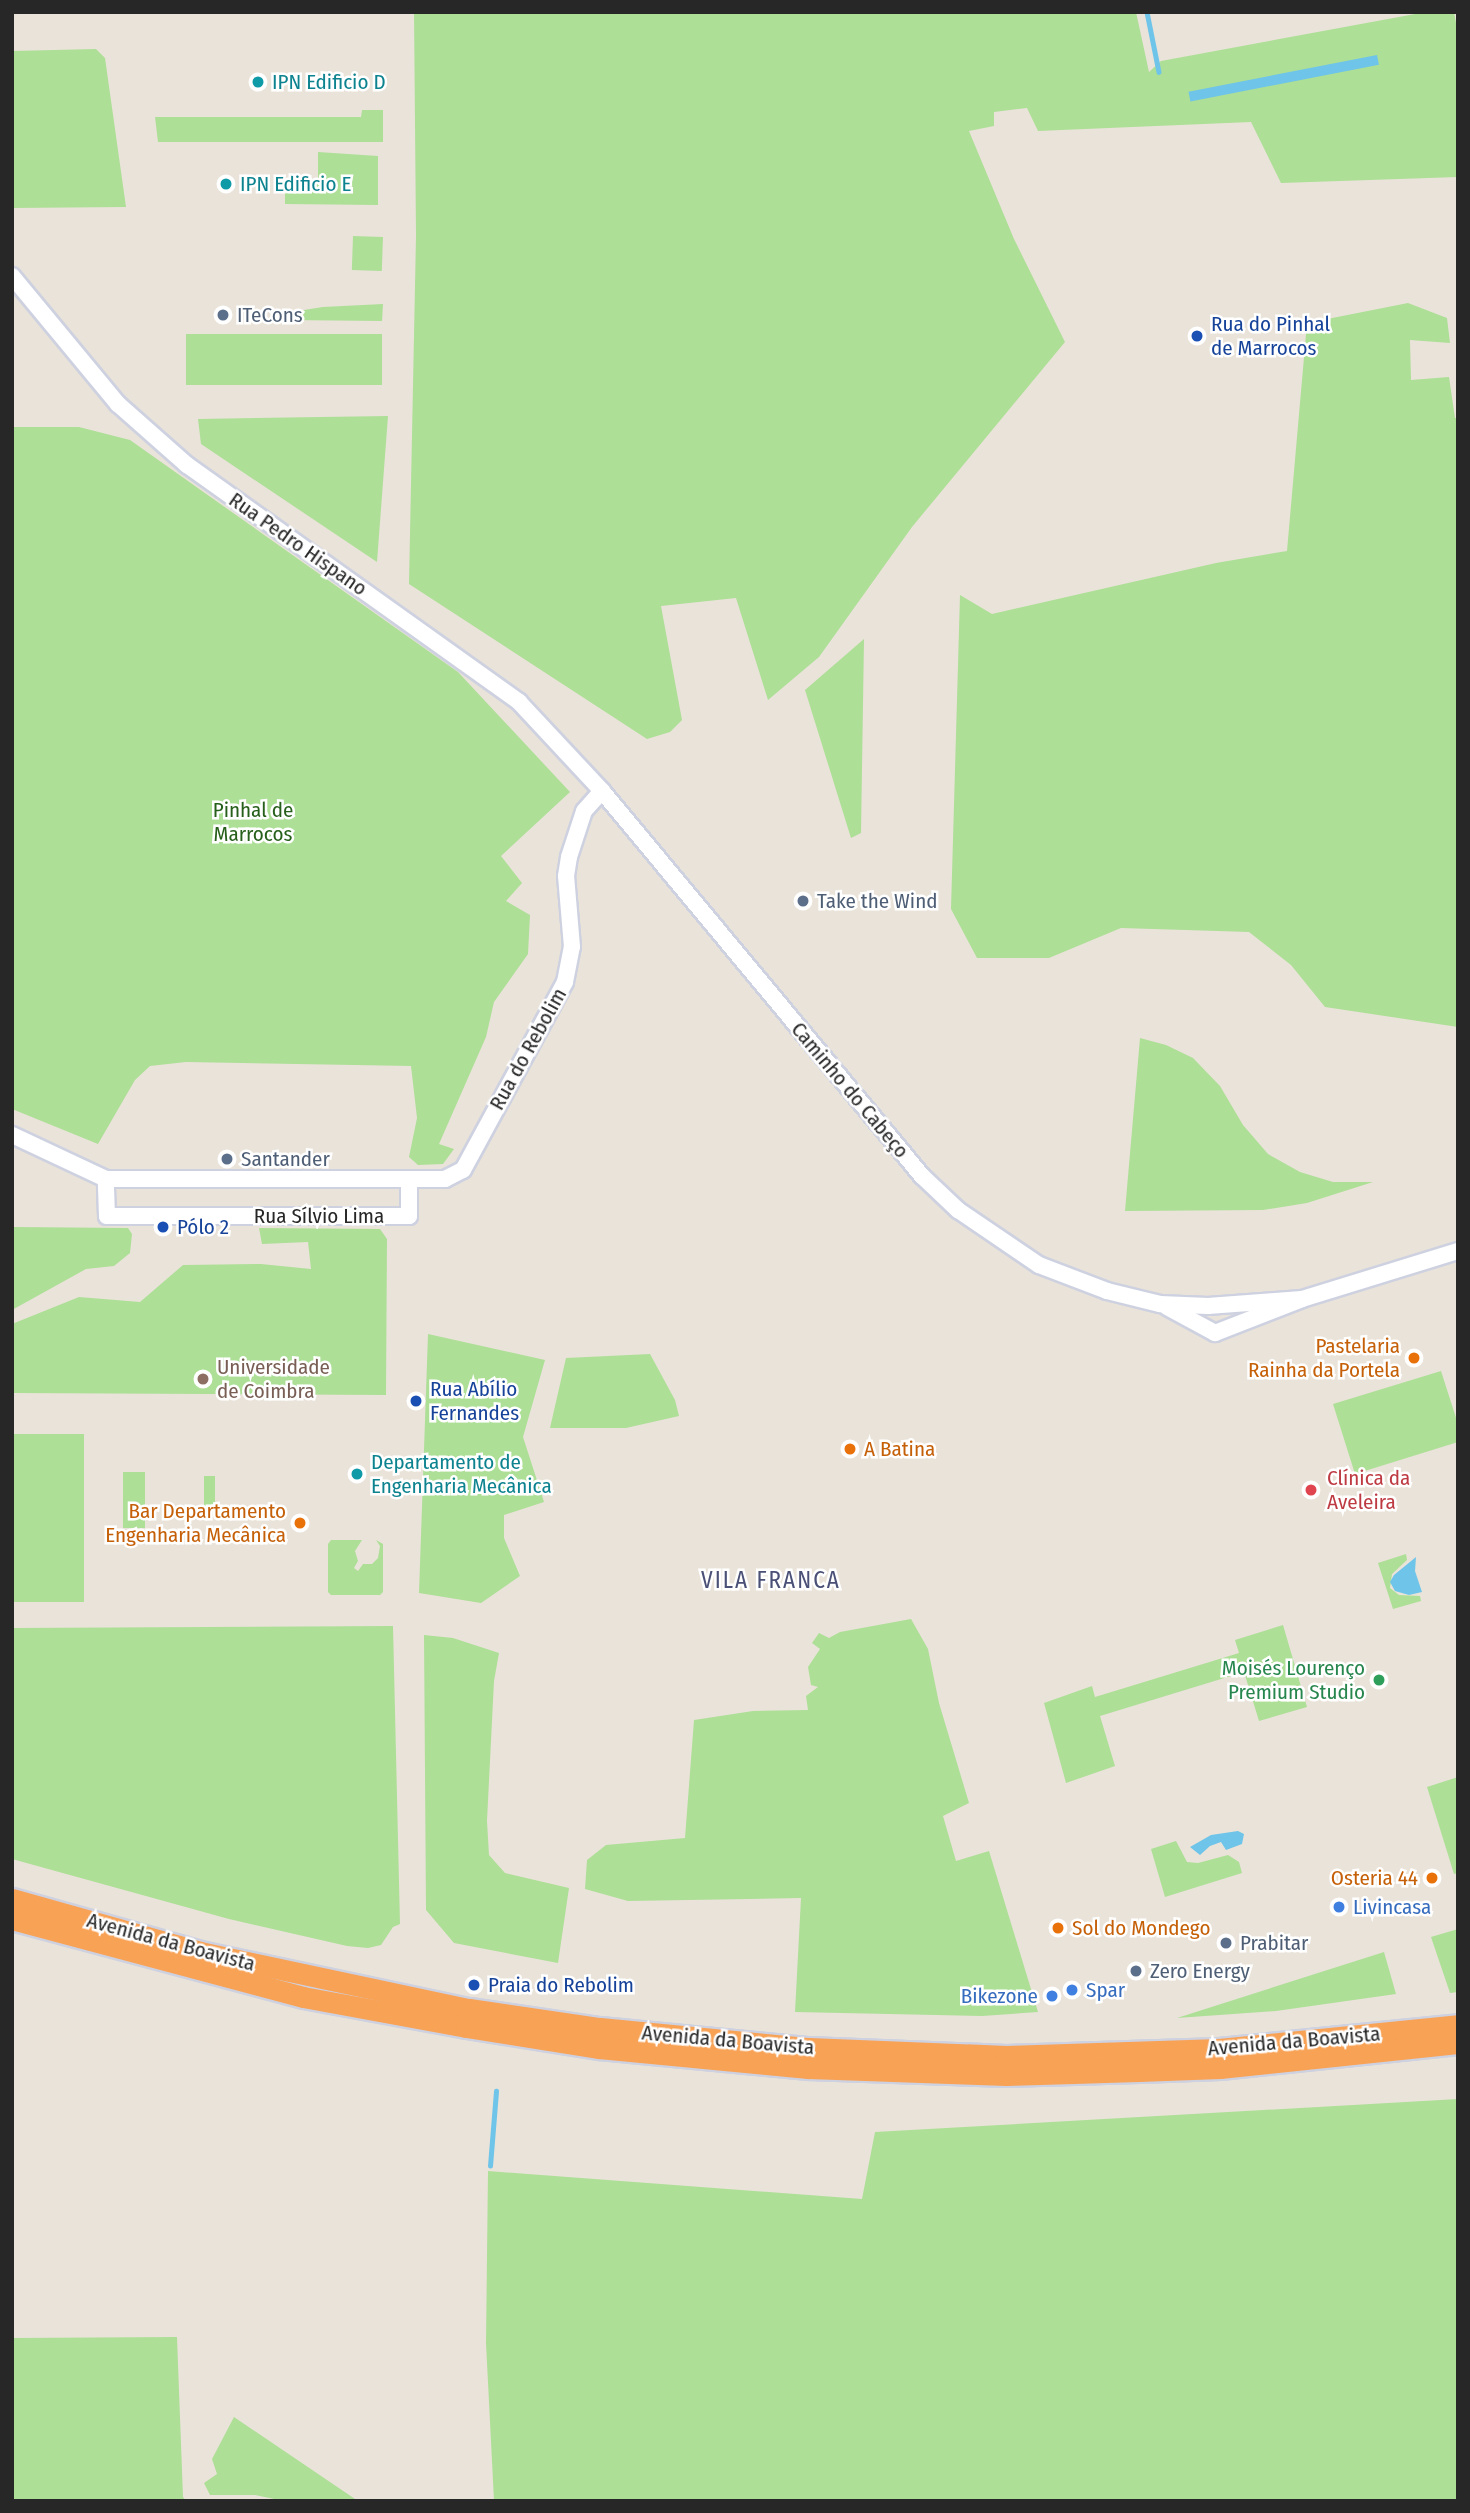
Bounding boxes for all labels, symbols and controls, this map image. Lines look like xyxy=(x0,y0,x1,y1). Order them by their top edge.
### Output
place label: IPN Edificio D xyxy=(272,69,386,95)
marker: IPN Edificio D xyxy=(250,74,266,90)
place label: IPN Edificio E xyxy=(240,171,351,197)
marker: IPN Edificio E xyxy=(218,176,234,192)
place label: ITeCons xyxy=(237,302,303,328)
marker: ITeCons xyxy=(215,307,231,323)
place label: Rua do Pinhal de Marrocos xyxy=(1211,311,1330,361)
marker: Rua do Pinhal de Marrocos xyxy=(1189,328,1205,344)
street label: Rua Pedro Hispano xyxy=(224,487,372,601)
park label: Pinhal de Marrocos xyxy=(213,797,293,847)
place label: Take the Wind xyxy=(817,888,937,914)
marker: Take the Wind xyxy=(795,893,811,909)
street label: Rua do Rebolim xyxy=(484,984,572,1114)
street label: Caminho do Cabeço xyxy=(786,1017,914,1163)
place label: Santander xyxy=(241,1146,330,1172)
marker: Santander xyxy=(219,1151,235,1167)
street label: Rua Sílvio Lima xyxy=(254,1203,384,1229)
place label: Pólo 2 xyxy=(177,1214,229,1240)
marker: Pólo 2 xyxy=(155,1219,171,1235)
place label: Pastelaria Rainha da Portela xyxy=(1248,1333,1400,1383)
marker: Pastelaria Rainha da Portela xyxy=(1406,1350,1422,1366)
place label: Universidade de Coimbra xyxy=(217,1354,330,1404)
marker: Universidade de Coimbra xyxy=(195,1371,211,1387)
place label: Rua Abílio Fernandes xyxy=(430,1376,519,1426)
marker: Rua Abílio Fernandes xyxy=(408,1393,424,1409)
place label: A Batina xyxy=(864,1436,935,1462)
marker: A Batina xyxy=(842,1441,858,1457)
place label: Departamento de Engenharia Mecânica xyxy=(371,1449,552,1499)
place label: Clínica da Aveleira xyxy=(1327,1465,1410,1515)
marker: Departamento de Engenharia Mecânica xyxy=(349,1466,365,1482)
marker: Clínica da Aveleira xyxy=(1301,1480,1321,1500)
place label: Bar Departamento Engenharia Mecânica xyxy=(105,1498,286,1548)
marker: Bar Departamento Engenharia Mecânica xyxy=(292,1515,308,1531)
district label: VILA FRANCA xyxy=(702,1566,840,1594)
place label: Moisés Lourenço Premium Studio xyxy=(1222,1655,1365,1705)
marker: Moisés Lourenço Premium Studio xyxy=(1371,1672,1387,1688)
place label: Osteria 44 xyxy=(1331,1865,1418,1891)
marker: Osteria 44 xyxy=(1424,1870,1440,1886)
place label: Livincasa xyxy=(1353,1894,1431,1920)
marker: Livincasa xyxy=(1331,1899,1347,1915)
street label: Avenida da Boavista xyxy=(84,1907,258,1977)
place label: Sol do Mondego xyxy=(1072,1915,1210,1941)
marker: Sol do Mondego xyxy=(1050,1920,1066,1936)
place label: Prabitar xyxy=(1240,1930,1308,1956)
marker: Prabitar xyxy=(1218,1935,1234,1951)
place label: Zero Energy xyxy=(1150,1958,1250,1984)
marker: Zero Energy xyxy=(1128,1963,1144,1979)
place label: Praia do Rebolim xyxy=(488,1972,634,1998)
marker: Praia do Rebolim xyxy=(466,1977,482,1993)
place label: Spar xyxy=(1086,1977,1125,2003)
marker: Spar xyxy=(1064,1982,1080,1998)
place label: Bikezone xyxy=(961,1983,1038,2009)
marker: Bikezone xyxy=(1044,1988,1060,2004)
street label: Avenida da Boavista xyxy=(641,2020,815,2060)
street label: Avenida da Boavista xyxy=(1207,2021,1381,2061)

